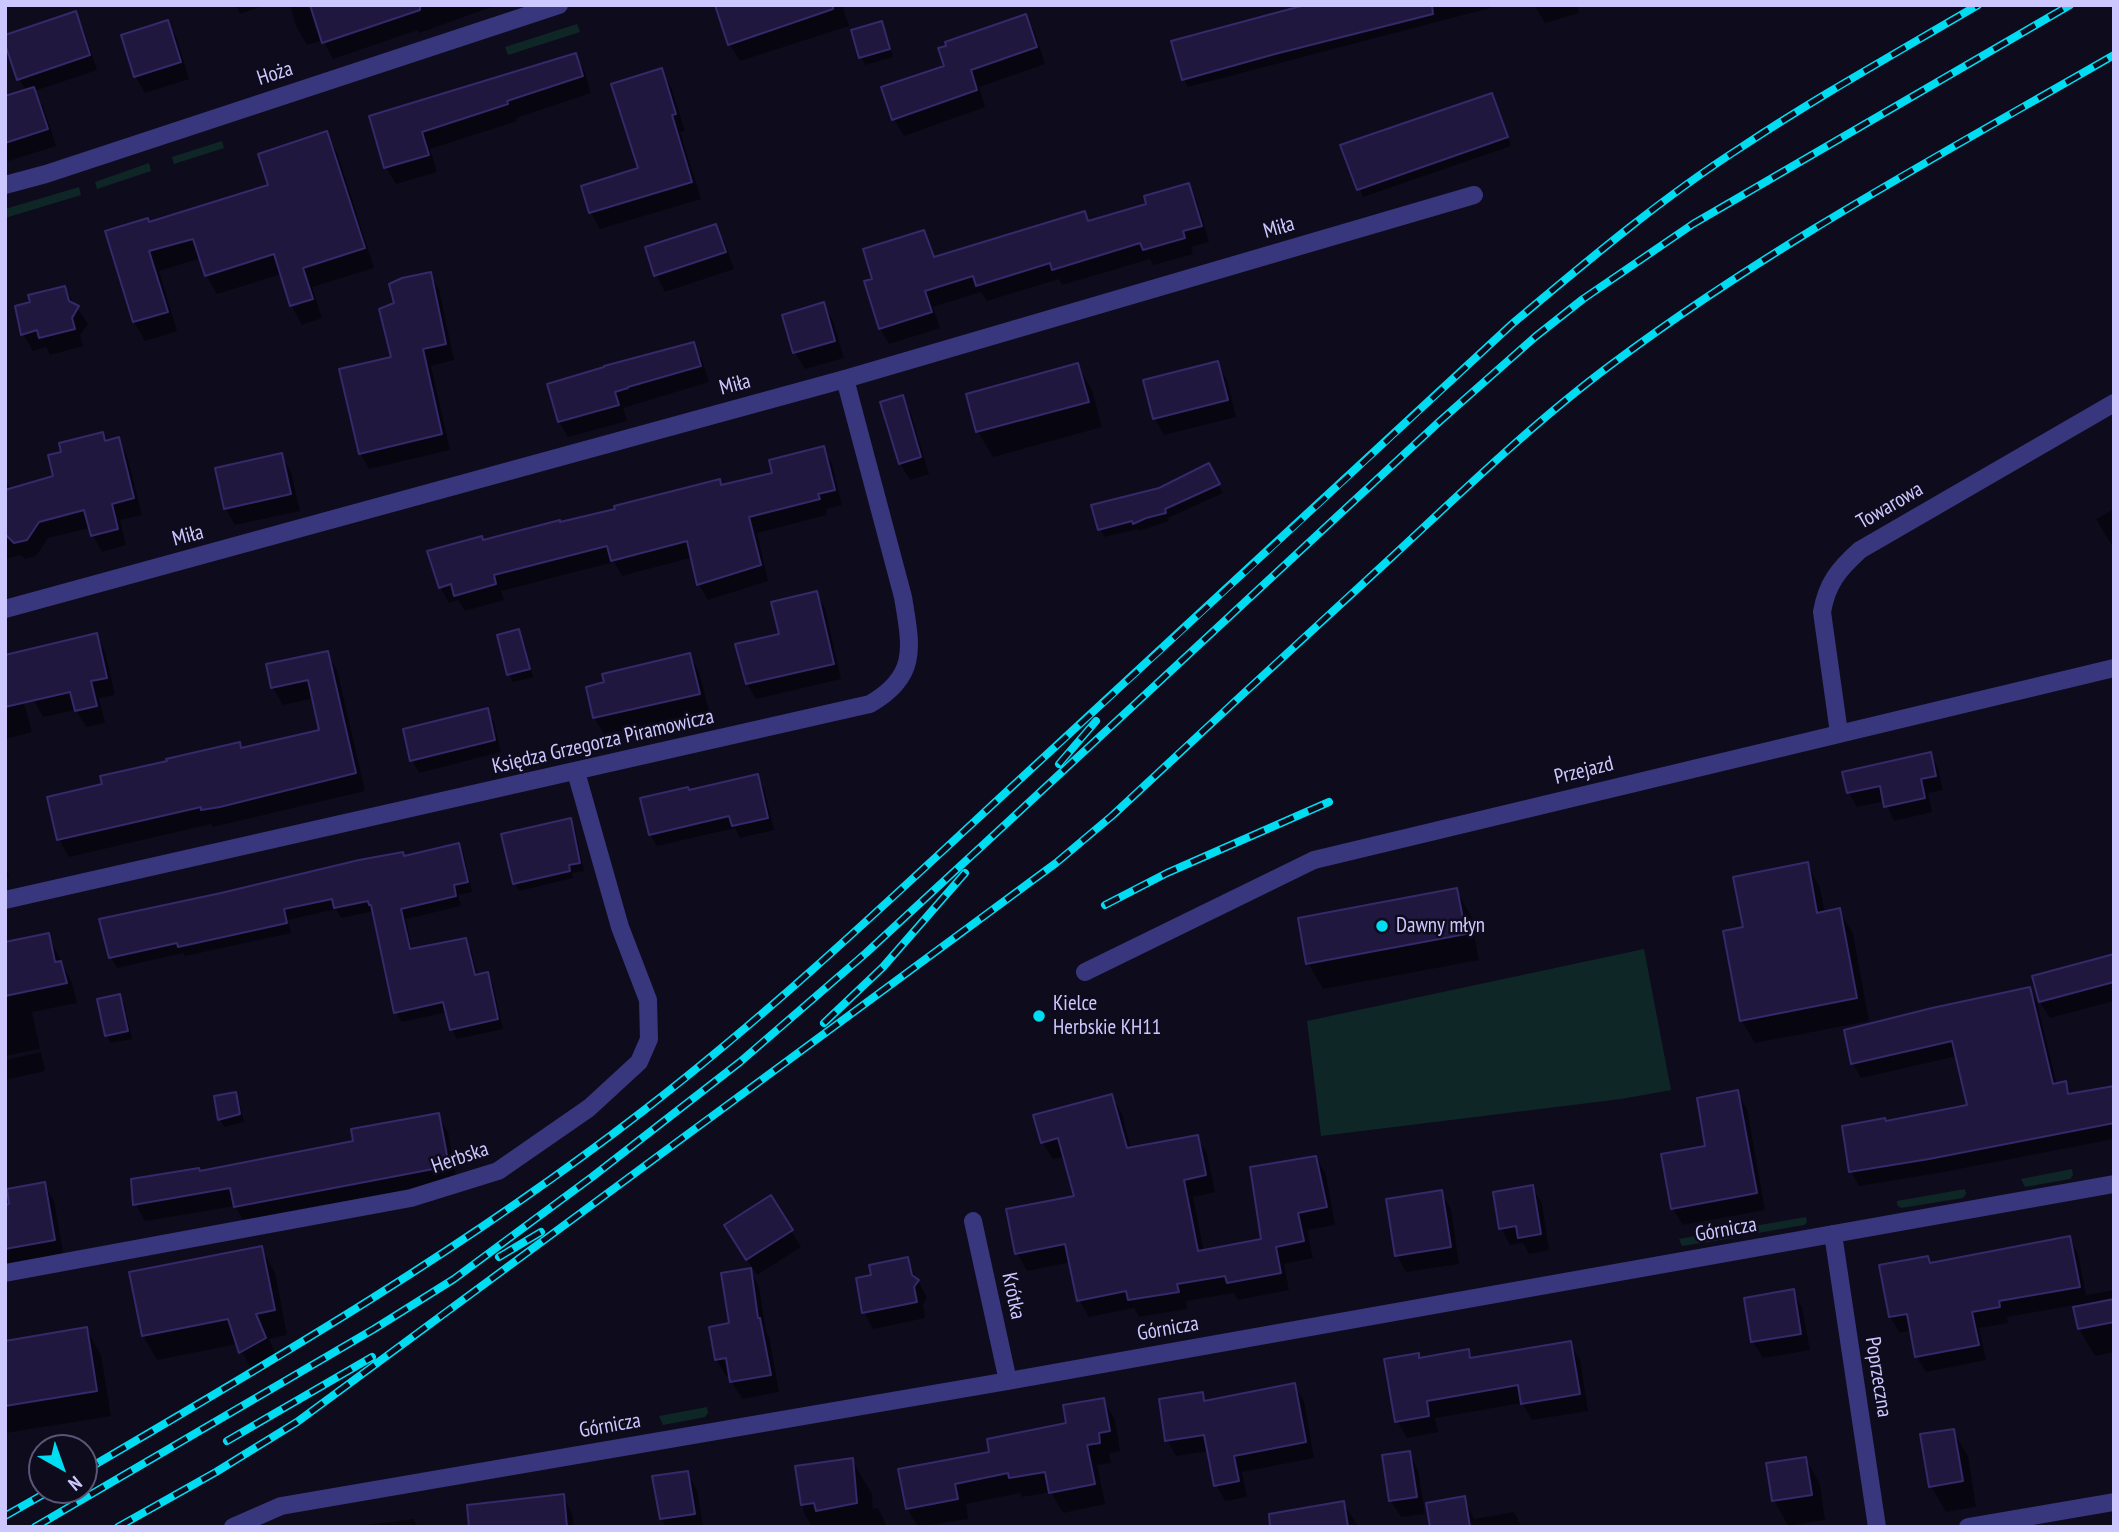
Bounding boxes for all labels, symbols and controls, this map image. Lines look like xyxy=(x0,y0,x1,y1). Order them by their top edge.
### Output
street label: Hoża xyxy=(254,56,296,92)
street label: Miła xyxy=(1261,212,1297,244)
street label: Miła xyxy=(717,369,753,401)
street label: Towarowa xyxy=(1852,477,1928,535)
street label: Miła xyxy=(170,520,206,552)
street label: Księdza Grzegorza Piramowicza xyxy=(490,704,716,780)
street label: Przejazd xyxy=(1552,751,1616,791)
place label: Dawny młyn xyxy=(1396,913,1485,939)
marker: Dawny młyn xyxy=(1374,918,1390,934)
place label: Kielce Herbskie KH11 xyxy=(1053,991,1161,1041)
marker: Kielce Herbskie KH11 xyxy=(1031,1008,1047,1024)
street label: Herbska xyxy=(428,1137,492,1179)
street label: Górnicza xyxy=(1693,1212,1759,1248)
street label: Krótka xyxy=(996,1270,1030,1322)
street label: Górnicza xyxy=(1135,1311,1201,1347)
street label: Poprzeczna xyxy=(1859,1335,1897,1419)
street label: Górnicza xyxy=(577,1408,643,1444)
north arrow xyxy=(28,1434,98,1504)
text: N xyxy=(64,1471,87,1496)

